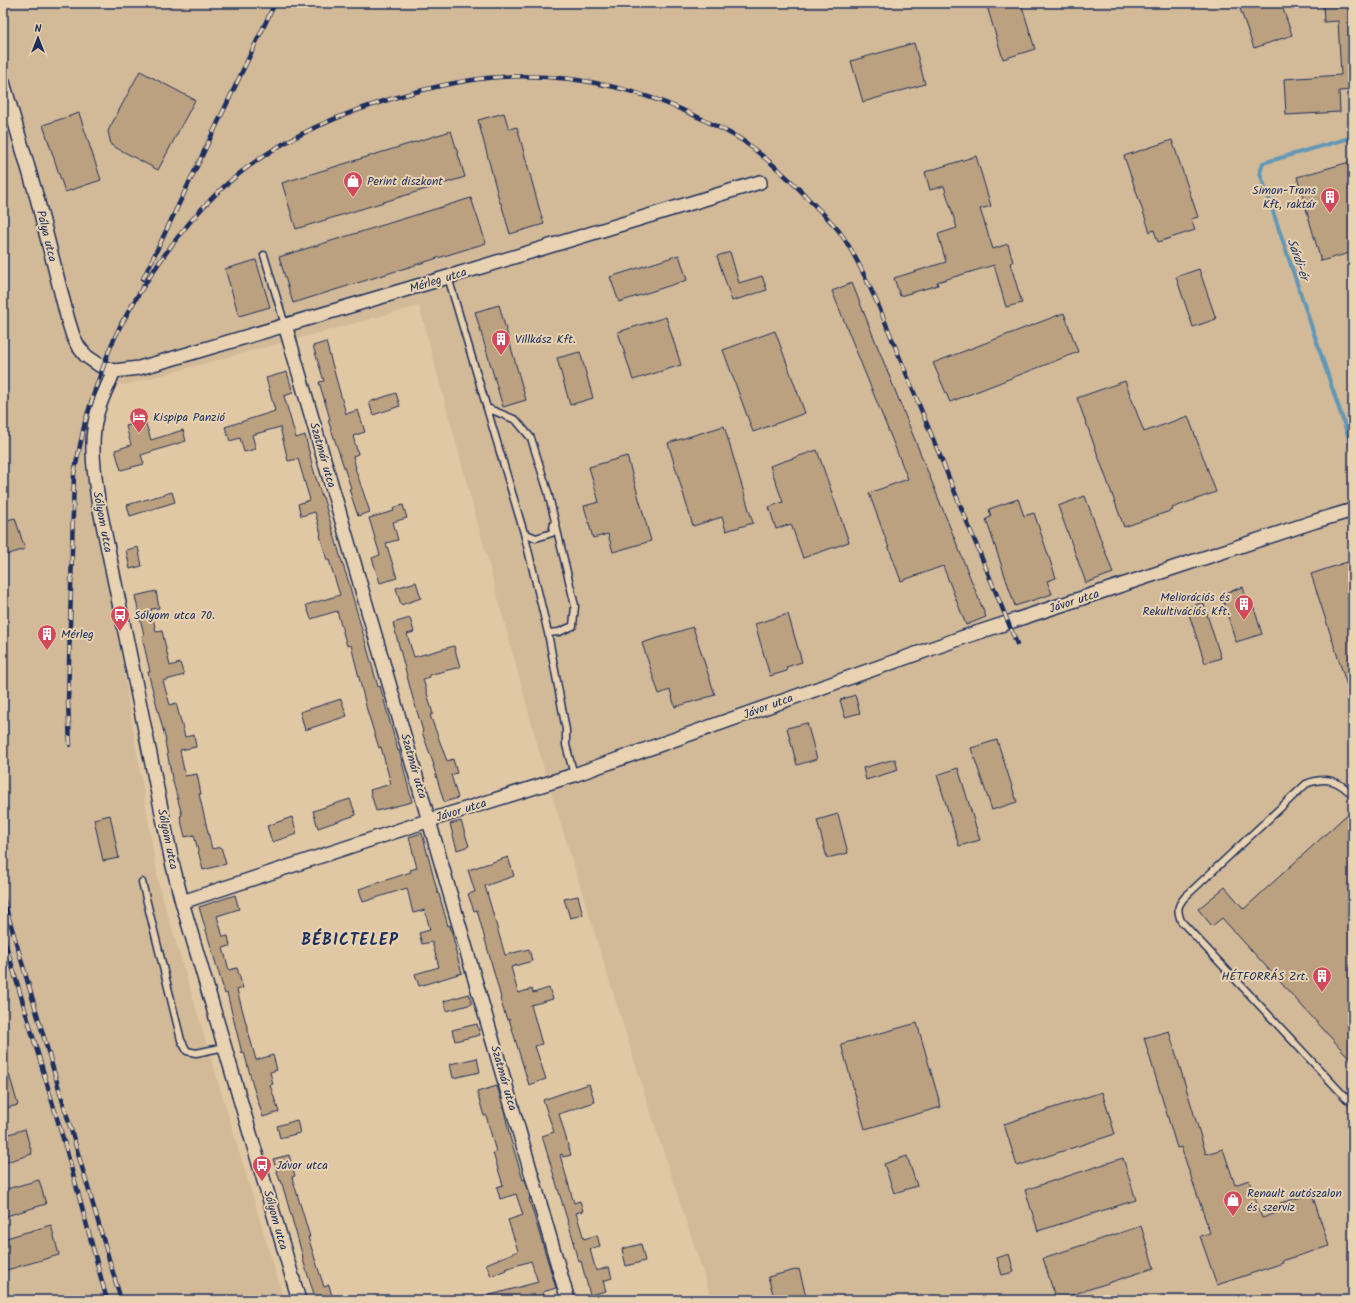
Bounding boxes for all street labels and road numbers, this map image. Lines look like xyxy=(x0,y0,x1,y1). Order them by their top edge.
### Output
street label: Pálya utca xyxy=(31,208,62,264)
street label: Mérleg utca xyxy=(407,263,469,298)
street label: Szatmár utca xyxy=(304,420,341,490)
street label: Sólyom utca xyxy=(87,490,118,554)
street label: Jávor utca xyxy=(1047,584,1102,619)
street label: Jávor utca xyxy=(741,689,796,724)
street label: Szatmár utca xyxy=(395,731,432,801)
street label: Jávor utca xyxy=(434,794,489,827)
street label: Sólyom utca xyxy=(152,807,183,872)
street label: Szatmár utca xyxy=(485,1043,522,1113)
street label: Sólyom utca xyxy=(258,1188,293,1253)

